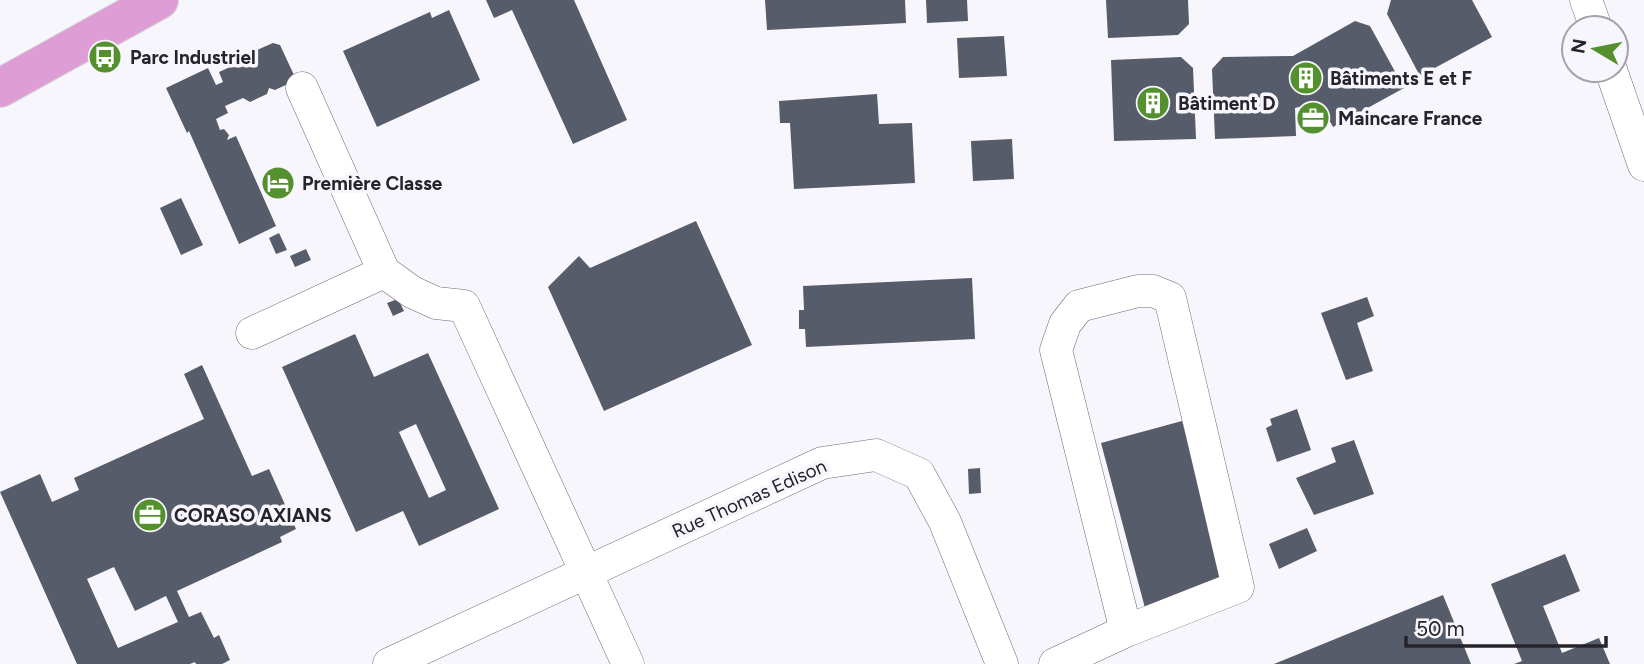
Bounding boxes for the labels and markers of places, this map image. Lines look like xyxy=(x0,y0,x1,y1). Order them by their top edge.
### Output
bus stop icon: Parc Industriel xyxy=(86,38,124,76)
place label: Parc Industriel xyxy=(130,46,256,69)
building icon: Bâtiments E et F xyxy=(1287,59,1325,97)
place label: Bâtiments E et F xyxy=(1330,67,1472,90)
building icon: Bâtiment D xyxy=(1134,84,1172,122)
place label: Bâtiment D xyxy=(1178,92,1276,115)
office icon: Maincare France xyxy=(1294,99,1332,137)
place label: Maincare France xyxy=(1338,107,1483,130)
hotel icon: Première Classe xyxy=(259,164,297,202)
place label: Première Classe xyxy=(302,172,443,195)
office icon: CORASO AXIANS xyxy=(131,496,169,534)
place label: CORASO AXIANS xyxy=(174,504,331,527)

